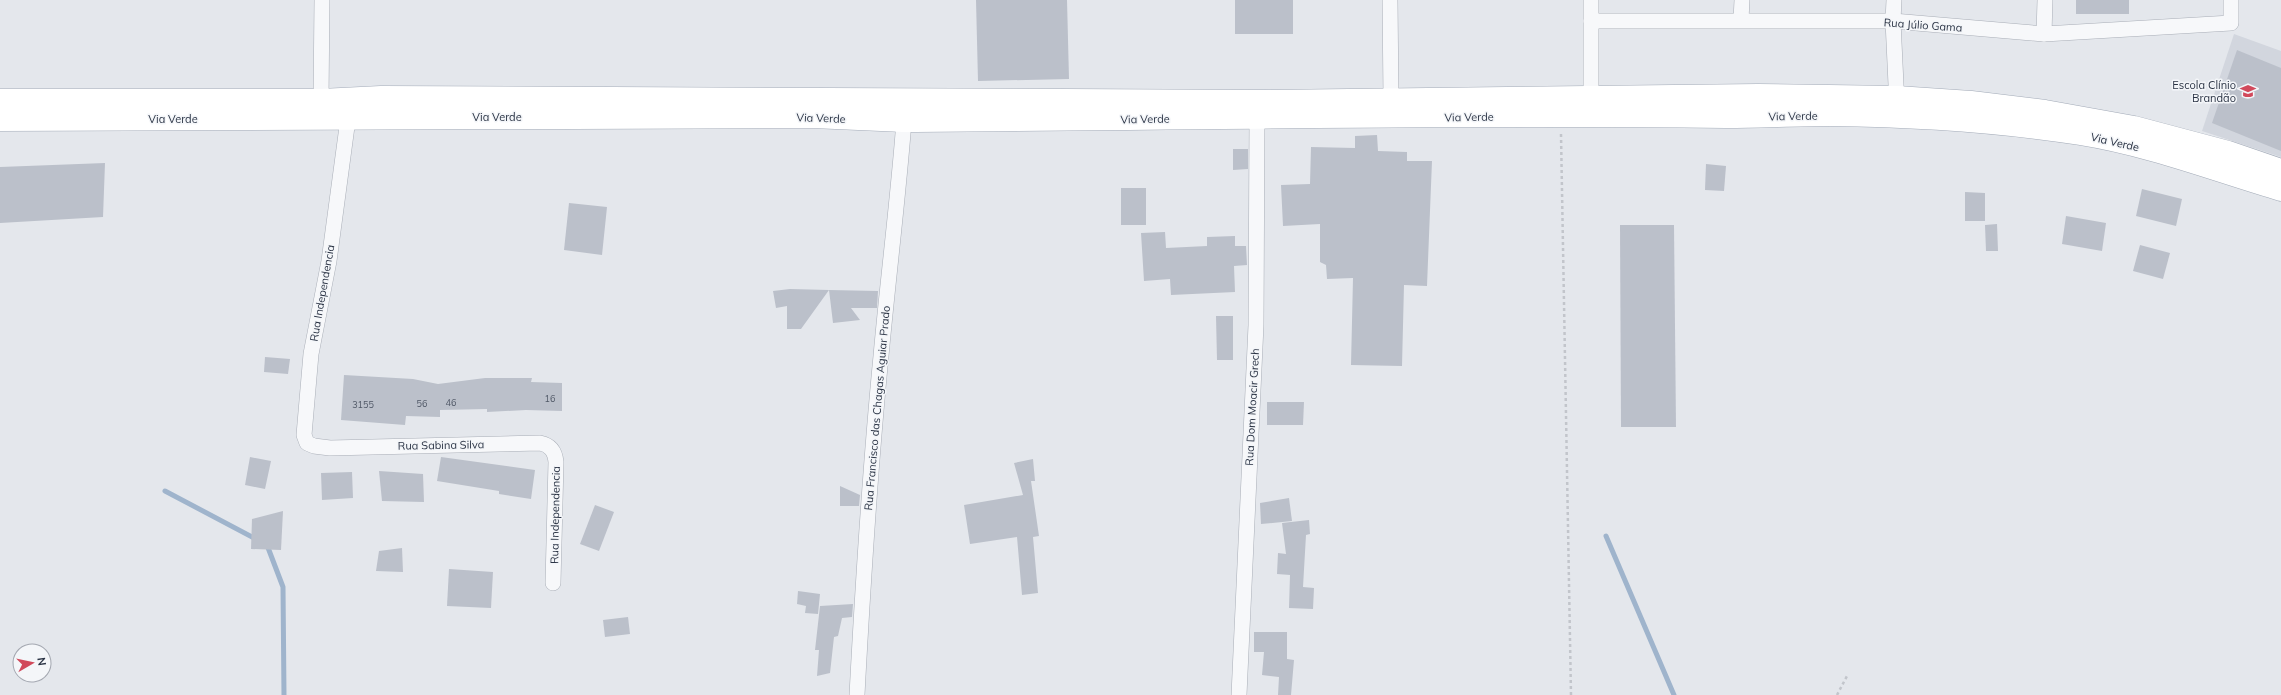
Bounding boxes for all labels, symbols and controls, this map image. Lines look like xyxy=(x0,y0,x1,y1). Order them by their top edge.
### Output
street label: Rua Júlio Gama xyxy=(1883,15,1963,35)
place label: Escola Clínio Brandão xyxy=(2172,78,2236,105)
school or university icon: Escola Clínio Brandão xyxy=(2239,82,2257,100)
street label: Via Verde xyxy=(1768,109,1818,123)
street label: Via Verde xyxy=(472,110,522,124)
street label: Via Verde xyxy=(796,110,846,126)
street label: Via Verde xyxy=(1444,110,1494,124)
street label: Via Verde xyxy=(148,112,198,126)
street label: Via Verde xyxy=(1120,112,1170,126)
street label: Via Verde xyxy=(2089,130,2141,154)
street label: Rua Independencia xyxy=(307,244,337,342)
street label: Rua Francisco das Chagas Aguiar Prado xyxy=(861,305,893,511)
street label: Rua Dom Moacir Grech xyxy=(1242,348,1262,466)
house number: 16 xyxy=(545,393,555,404)
house number: 46 xyxy=(446,397,456,408)
house number: 56 xyxy=(417,398,427,409)
house number: 3155 xyxy=(352,399,374,410)
street label: Rua Sabina Silva xyxy=(398,437,484,453)
street label: Rua Independencia xyxy=(547,466,563,564)
north arrow xyxy=(12,643,52,683)
text: N xyxy=(34,656,49,667)

